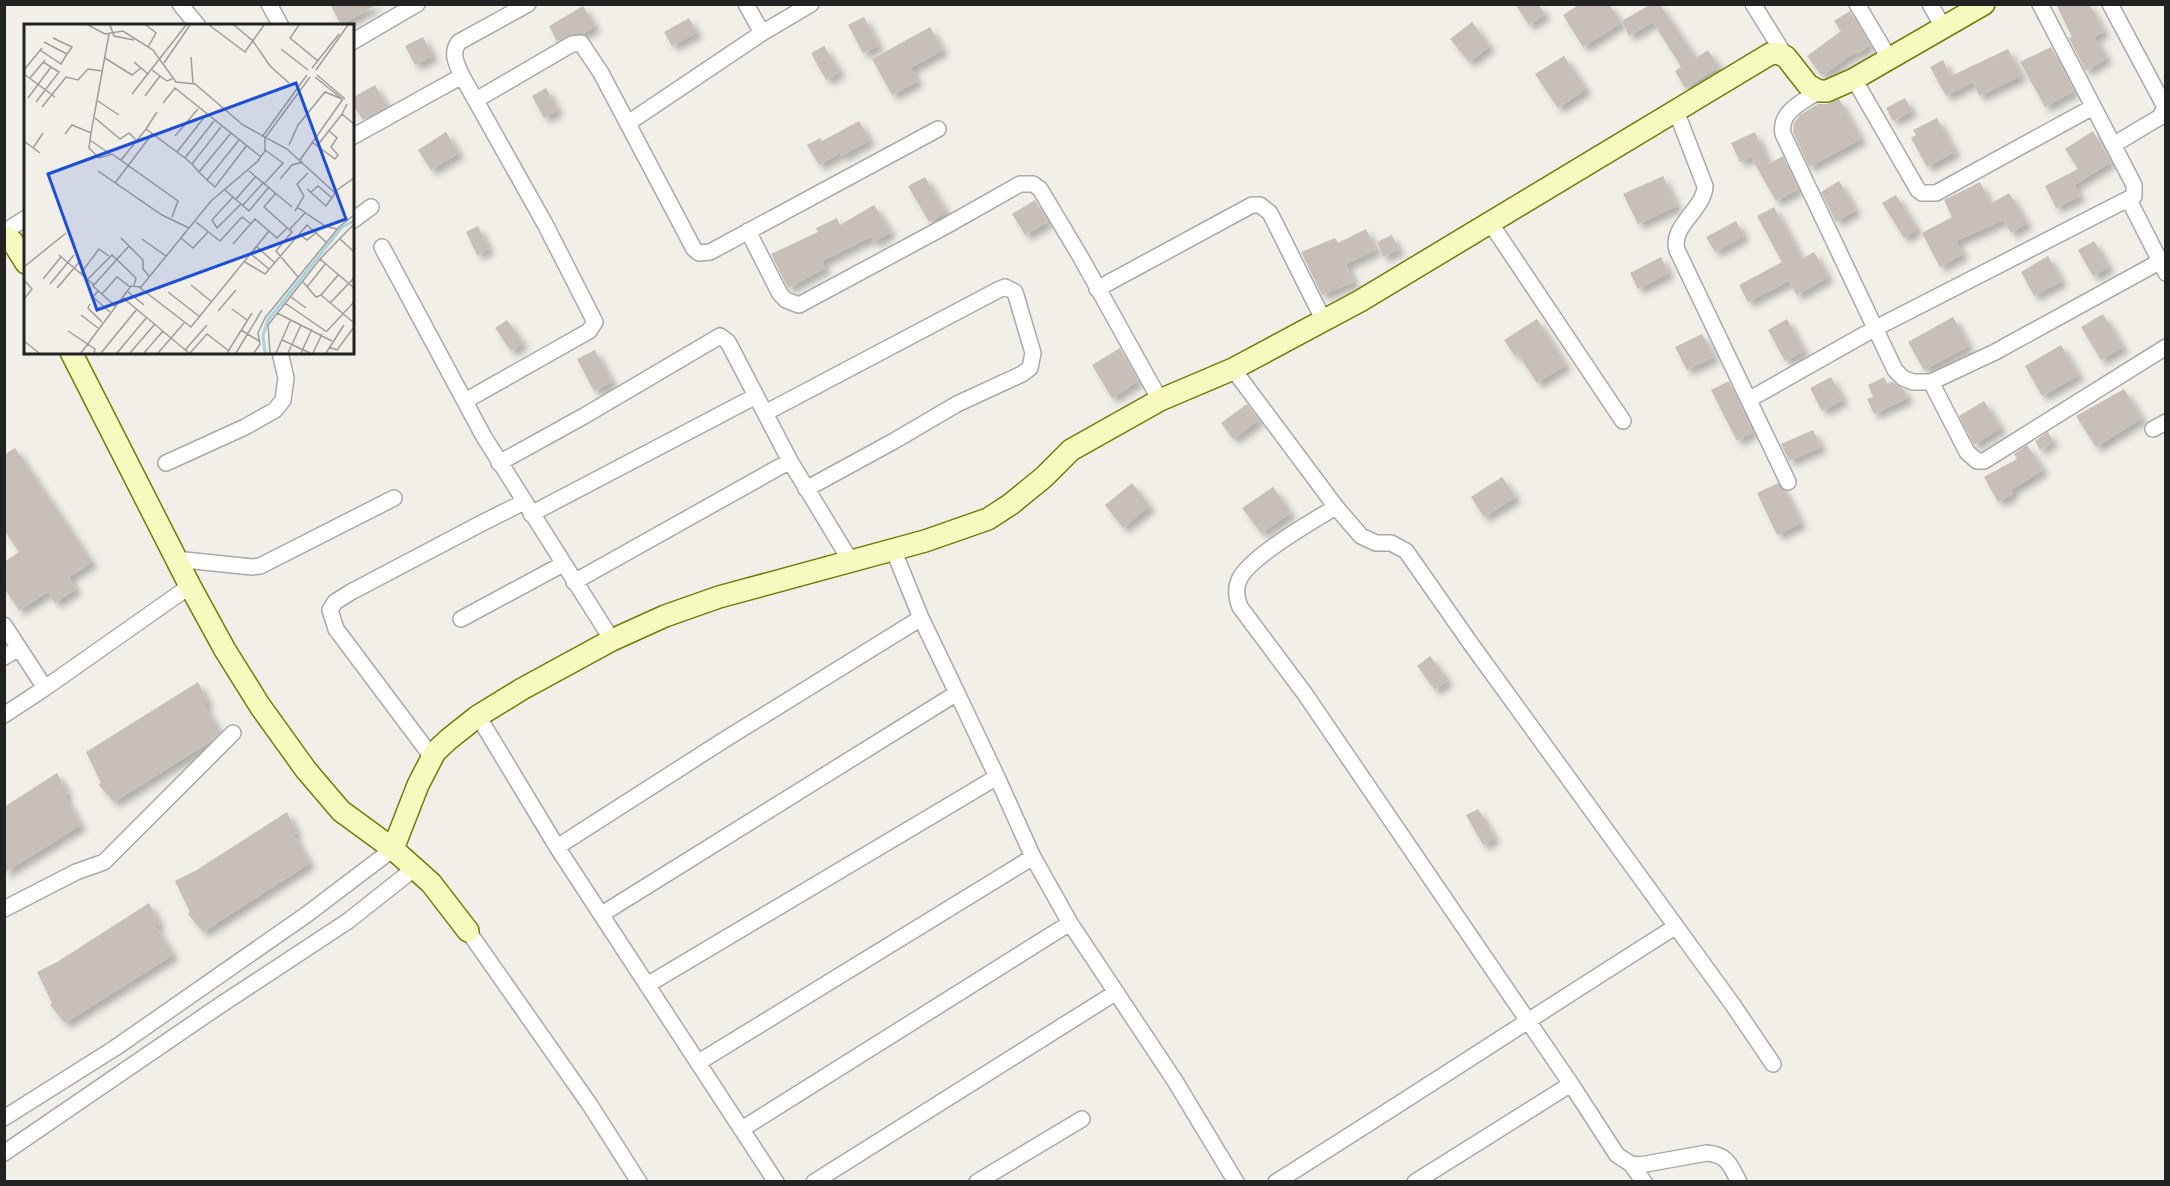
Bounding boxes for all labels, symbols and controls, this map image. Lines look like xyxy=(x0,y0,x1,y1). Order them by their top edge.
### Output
inset map xyxy=(24,24,354,354)

